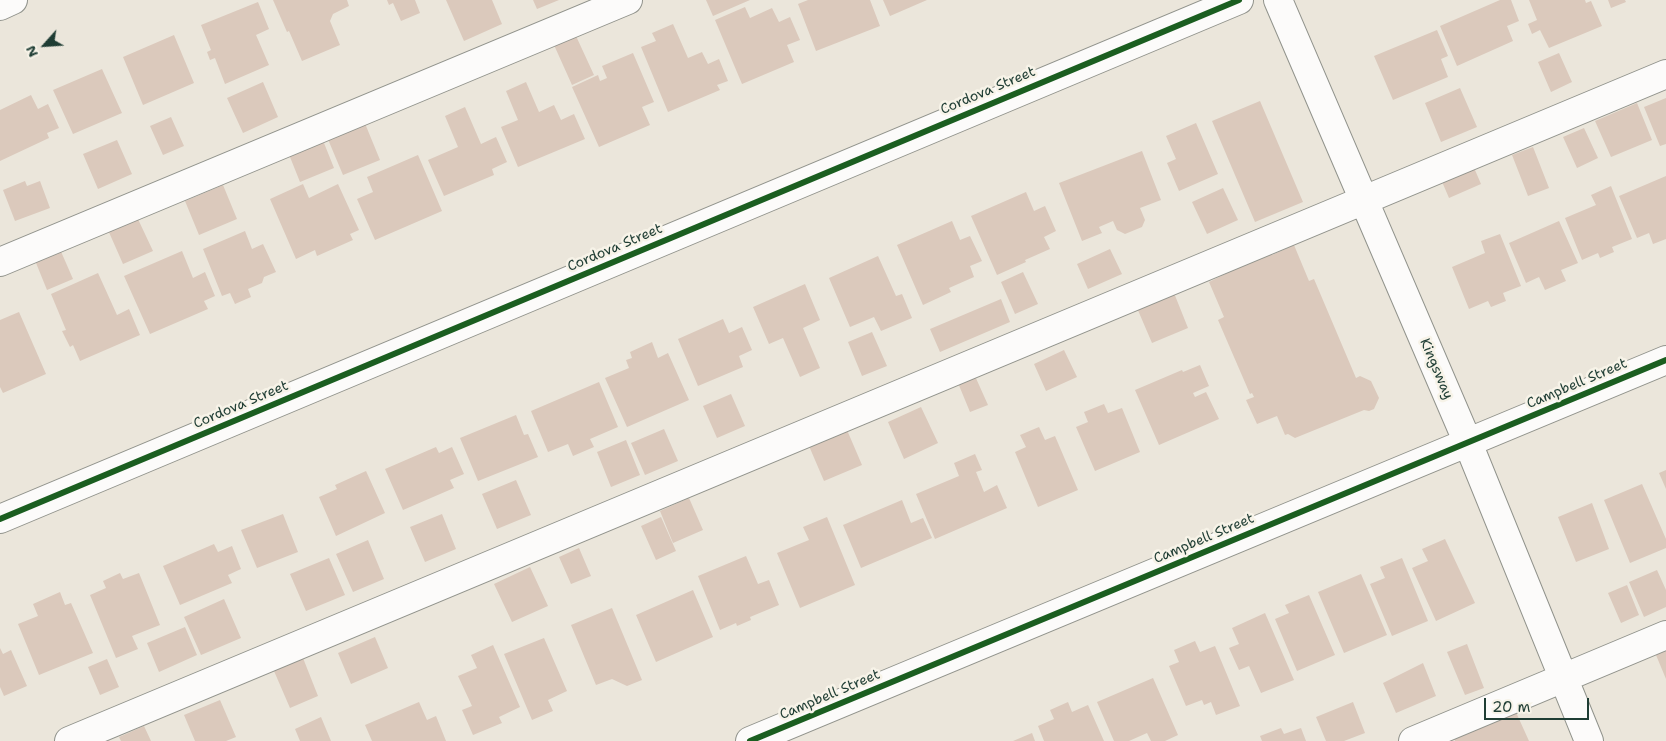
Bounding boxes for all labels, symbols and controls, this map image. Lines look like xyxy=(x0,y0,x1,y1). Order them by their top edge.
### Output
north arrow xyxy=(20,20,70,70)
text: N xyxy=(21,43,42,61)
street label: Cordova Street xyxy=(938,63,1038,119)
street label: Cordova Street xyxy=(565,220,665,276)
street label: Kingsway xyxy=(1416,336,1456,402)
street label: Campbell Street xyxy=(1524,355,1630,413)
street label: Cordova Street xyxy=(191,377,291,433)
street label: Campbell Street xyxy=(1151,510,1257,568)
street label: Campbell Street xyxy=(777,666,883,724)
scale bar xyxy=(1486,688,1591,720)
text: 20 m xyxy=(1492,697,1531,717)

